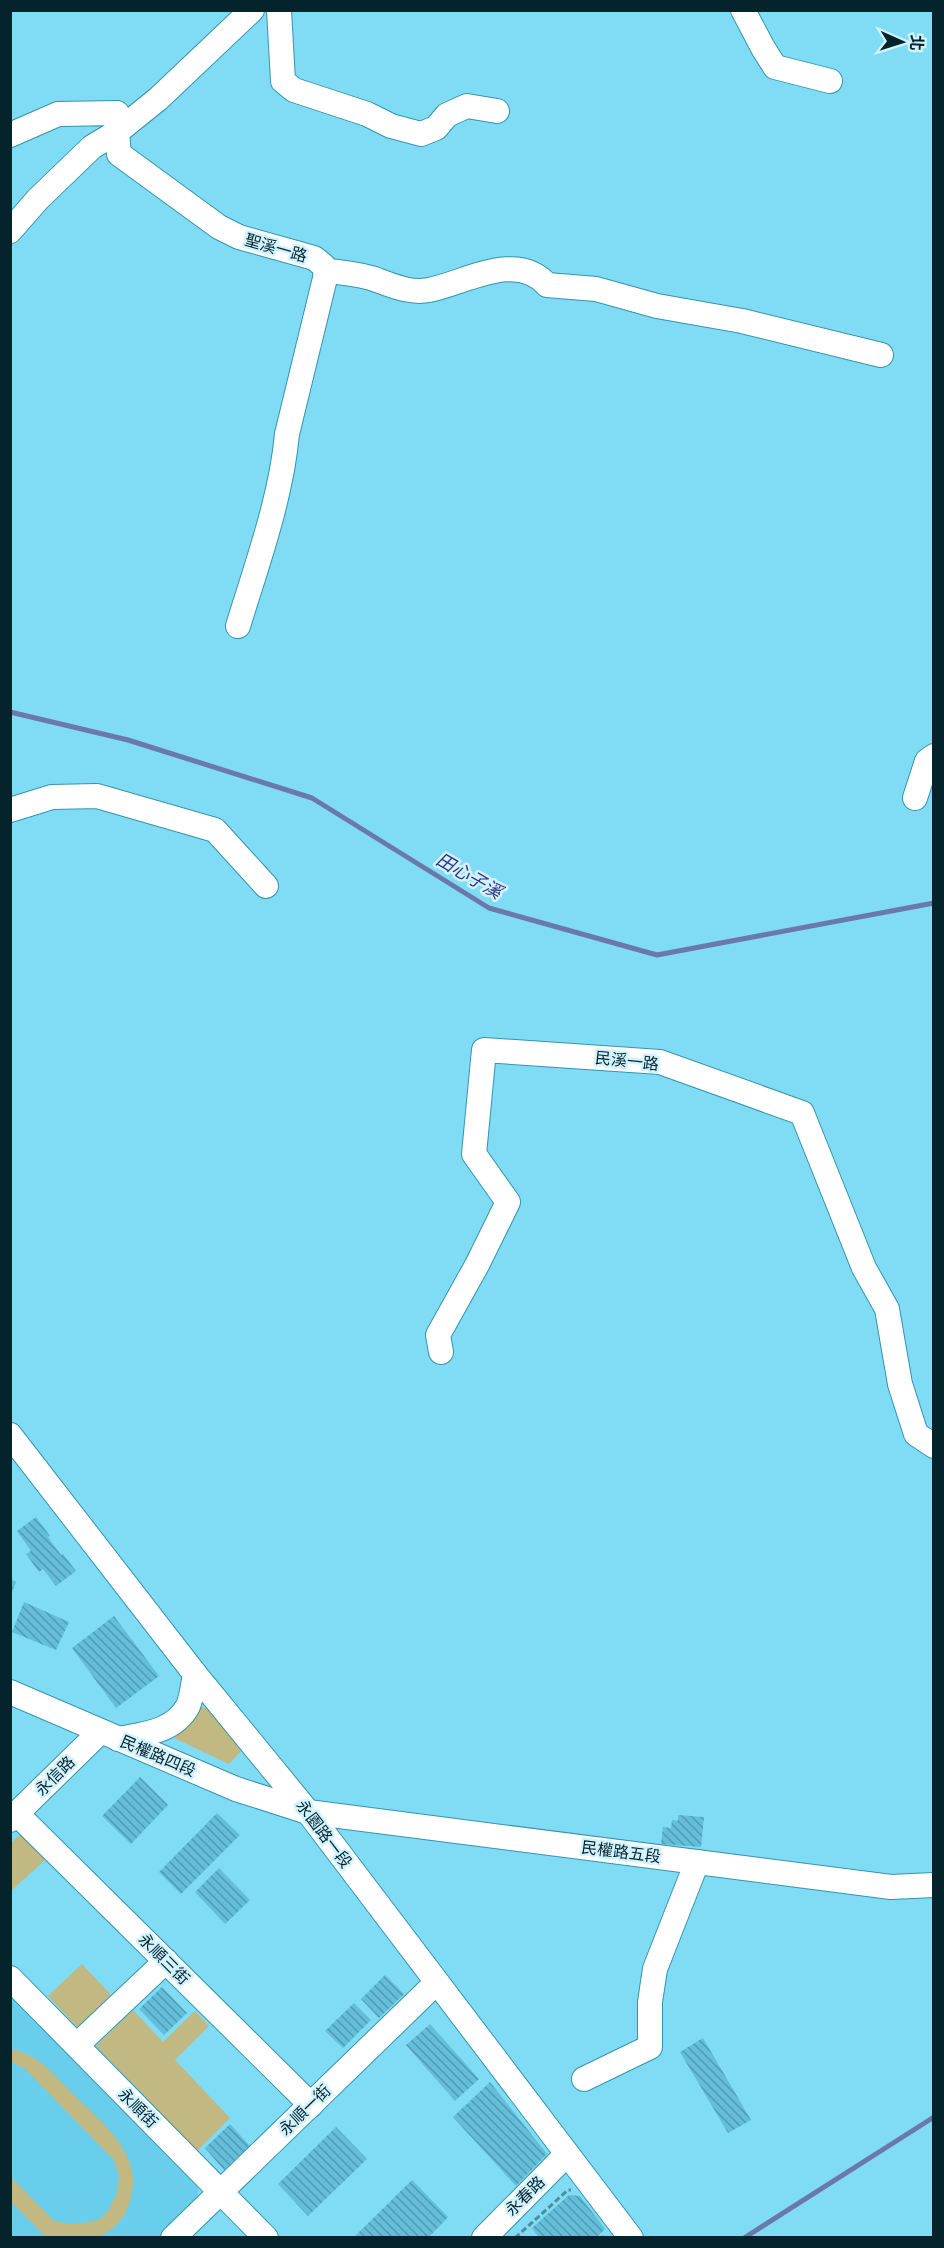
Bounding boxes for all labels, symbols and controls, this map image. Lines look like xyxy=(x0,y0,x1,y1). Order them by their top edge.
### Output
north arrow xyxy=(872,12,932,72)
text: 北 xyxy=(907,34,926,51)
street label: 聖溪一路 xyxy=(243,230,309,266)
water label: 田心子溪 xyxy=(432,848,508,905)
street label: 民溪一路 xyxy=(594,1048,660,1074)
street label: 民權路四段 xyxy=(117,1732,199,1780)
street label: 永信路 xyxy=(31,1752,79,1800)
street label: 永園路一段 xyxy=(292,1796,356,1872)
street label: 民權路五段 xyxy=(580,1838,662,1866)
street label: 永順三街 xyxy=(135,1930,193,1988)
street label: 永順一街 xyxy=(275,2081,335,2139)
street label: 永順街 xyxy=(114,2084,162,2132)
street label: 永春路 xyxy=(501,2172,549,2220)

